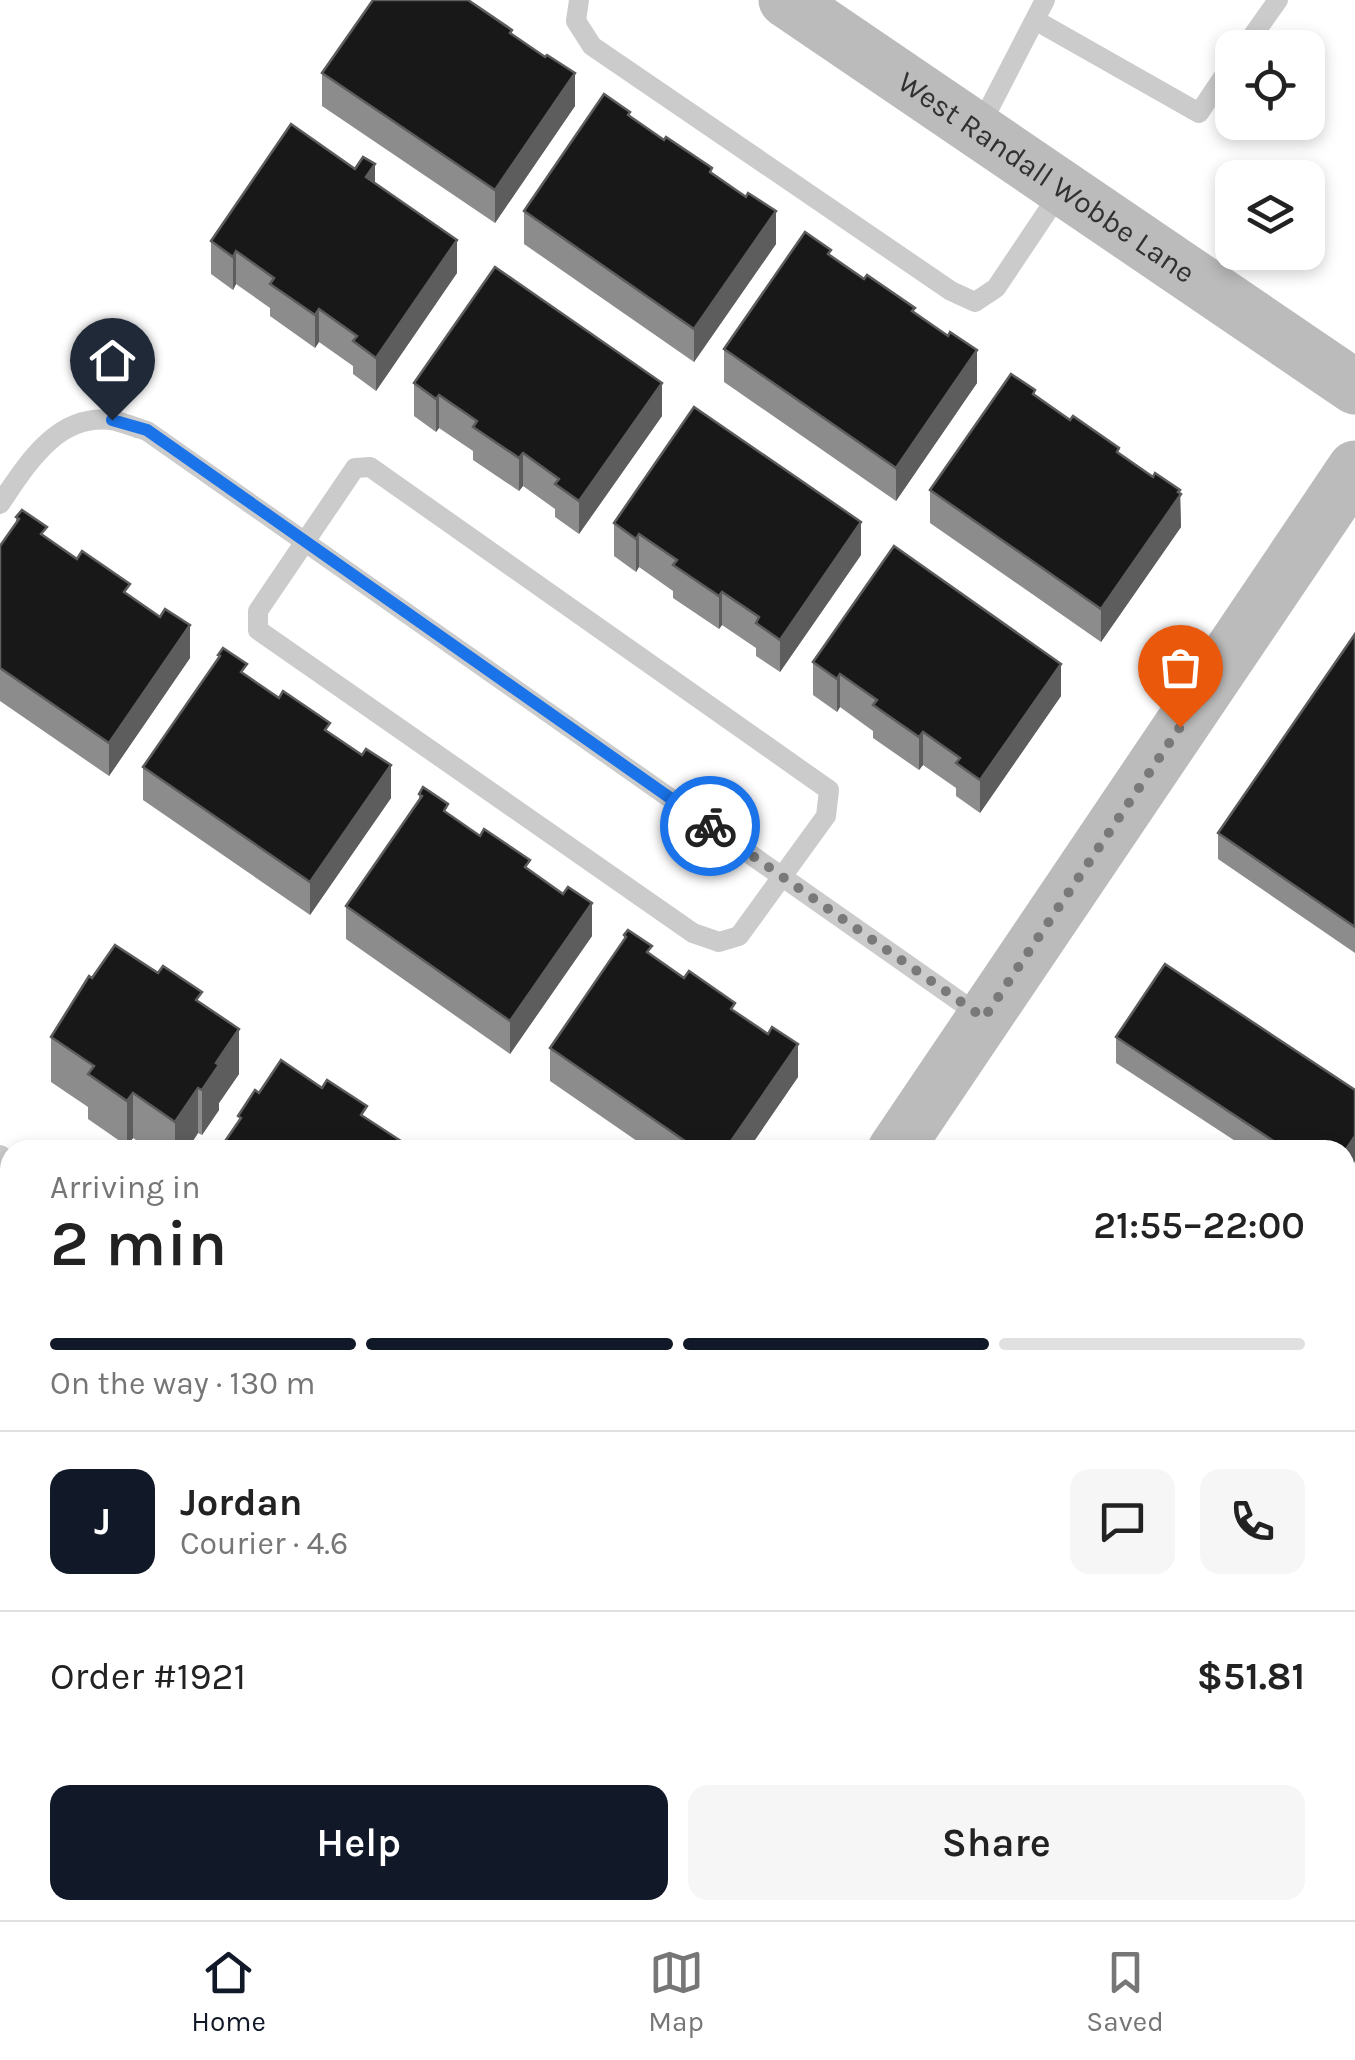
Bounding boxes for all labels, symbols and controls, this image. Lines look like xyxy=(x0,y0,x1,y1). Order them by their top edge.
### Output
map controls xyxy=(1215,30,1325,270)
button: locate xyxy=(1215,30,1325,140)
street label: West Randall Wobbe Lane xyxy=(891,64,1202,291)
button: layers xyxy=(1215,160,1325,270)
pin xyxy=(70,318,155,421)
icon: home xyxy=(85,333,140,388)
pin xyxy=(1138,625,1223,728)
icon: bag xyxy=(1153,640,1208,695)
courier xyxy=(660,776,760,876)
icon: bike xyxy=(683,799,738,854)
text: Arriving in xyxy=(50,1169,201,1206)
text: 21:55–22:00 xyxy=(1093,1203,1305,1248)
text: 2 min xyxy=(50,1205,227,1281)
text: On the way · 130 m xyxy=(50,1365,316,1402)
button: chat xyxy=(1070,1469,1175,1574)
button: phone xyxy=(1200,1469,1305,1574)
text: Jordan xyxy=(180,1480,303,1525)
text: J xyxy=(94,1499,111,1544)
text: Courier · 4.6 xyxy=(180,1525,348,1562)
text: Order #1921 xyxy=(50,1654,246,1699)
text: $51.81 xyxy=(1197,1654,1305,1699)
button: Help xyxy=(50,1785,668,1900)
button: Share xyxy=(688,1785,1305,1900)
tab: Home xyxy=(191,1945,266,2038)
tab: Map xyxy=(648,1945,704,2038)
tab: Saved xyxy=(1086,1945,1164,2038)

